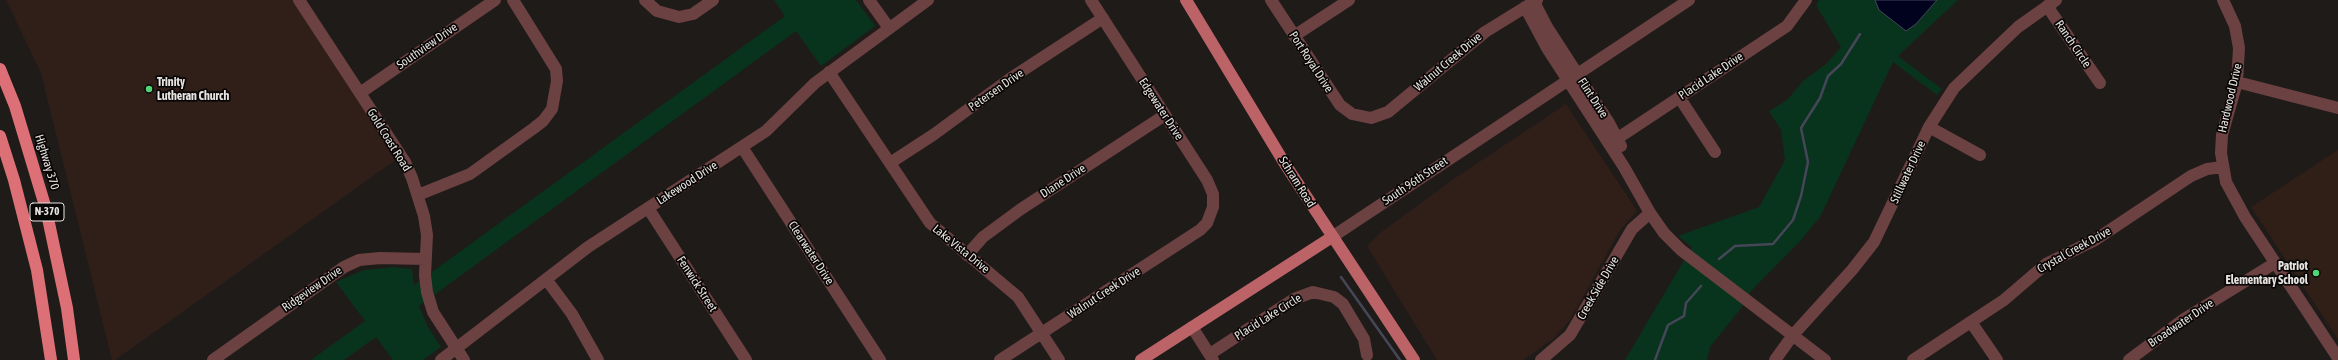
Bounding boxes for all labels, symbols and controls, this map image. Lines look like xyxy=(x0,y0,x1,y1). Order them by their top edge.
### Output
street label: Ranch Circle xyxy=(2052,18,2094,70)
street label: Southview Drive xyxy=(394,20,460,72)
street label: Port Royal Drive xyxy=(1286,29,1336,95)
street label: Walnut Creek Drive xyxy=(1411,30,1485,94)
street label: Placid Lake Drive xyxy=(1676,49,1746,103)
street label: Hardwood Drive xyxy=(2215,62,2245,134)
street label: Petersen Drive xyxy=(966,66,1026,114)
place label: Trinity Lutheran Church xyxy=(157,75,229,103)
street label: Edgewater Drive xyxy=(1136,75,1186,143)
street label: Flint Drive xyxy=(1575,75,1611,121)
marker: Trinity Lutheran Church xyxy=(144,84,154,94)
street label: Gold Coast Road xyxy=(364,106,414,174)
street label: Highway 370 xyxy=(32,133,62,191)
street label: Stillwater Drive xyxy=(1887,138,1929,206)
street label: Schram Road xyxy=(1276,154,1318,210)
street label: South 96th Street xyxy=(1380,154,1450,208)
street label: Lakewood Drive xyxy=(654,158,720,208)
street label: Diane Drive xyxy=(1038,161,1088,201)
road number: N-370 xyxy=(30,203,64,221)
street label: Clearwater Drive xyxy=(785,219,837,287)
street label: Lake Vista Drive xyxy=(930,222,992,276)
street label: Crystal Creek Drive xyxy=(2035,224,2113,276)
street label: Fenwick Street xyxy=(674,253,720,315)
street label: Creek Side Drive xyxy=(1574,254,1622,322)
place label: Patriot Elementary School xyxy=(2226,259,2308,287)
street label: Ridgeview Drive xyxy=(279,263,345,315)
street label: Walnut Creek Drive xyxy=(1065,264,1143,322)
marker: Patriot Elementary School xyxy=(2311,268,2321,278)
street label: Placid Lake Circle xyxy=(1232,291,1304,343)
street label: Broadwater Drive xyxy=(2145,296,2217,350)

